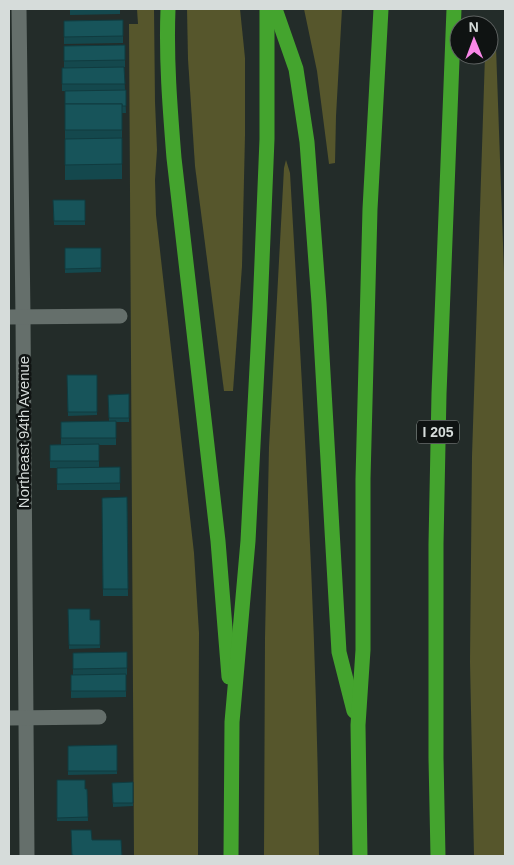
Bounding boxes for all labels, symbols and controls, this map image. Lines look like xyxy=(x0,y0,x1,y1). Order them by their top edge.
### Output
north arrow xyxy=(449,15,499,65)
text: N xyxy=(469,19,479,35)
street label: Northeast 94th Avenue xyxy=(15,356,32,508)
road number: I 205 xyxy=(417,421,459,444)

